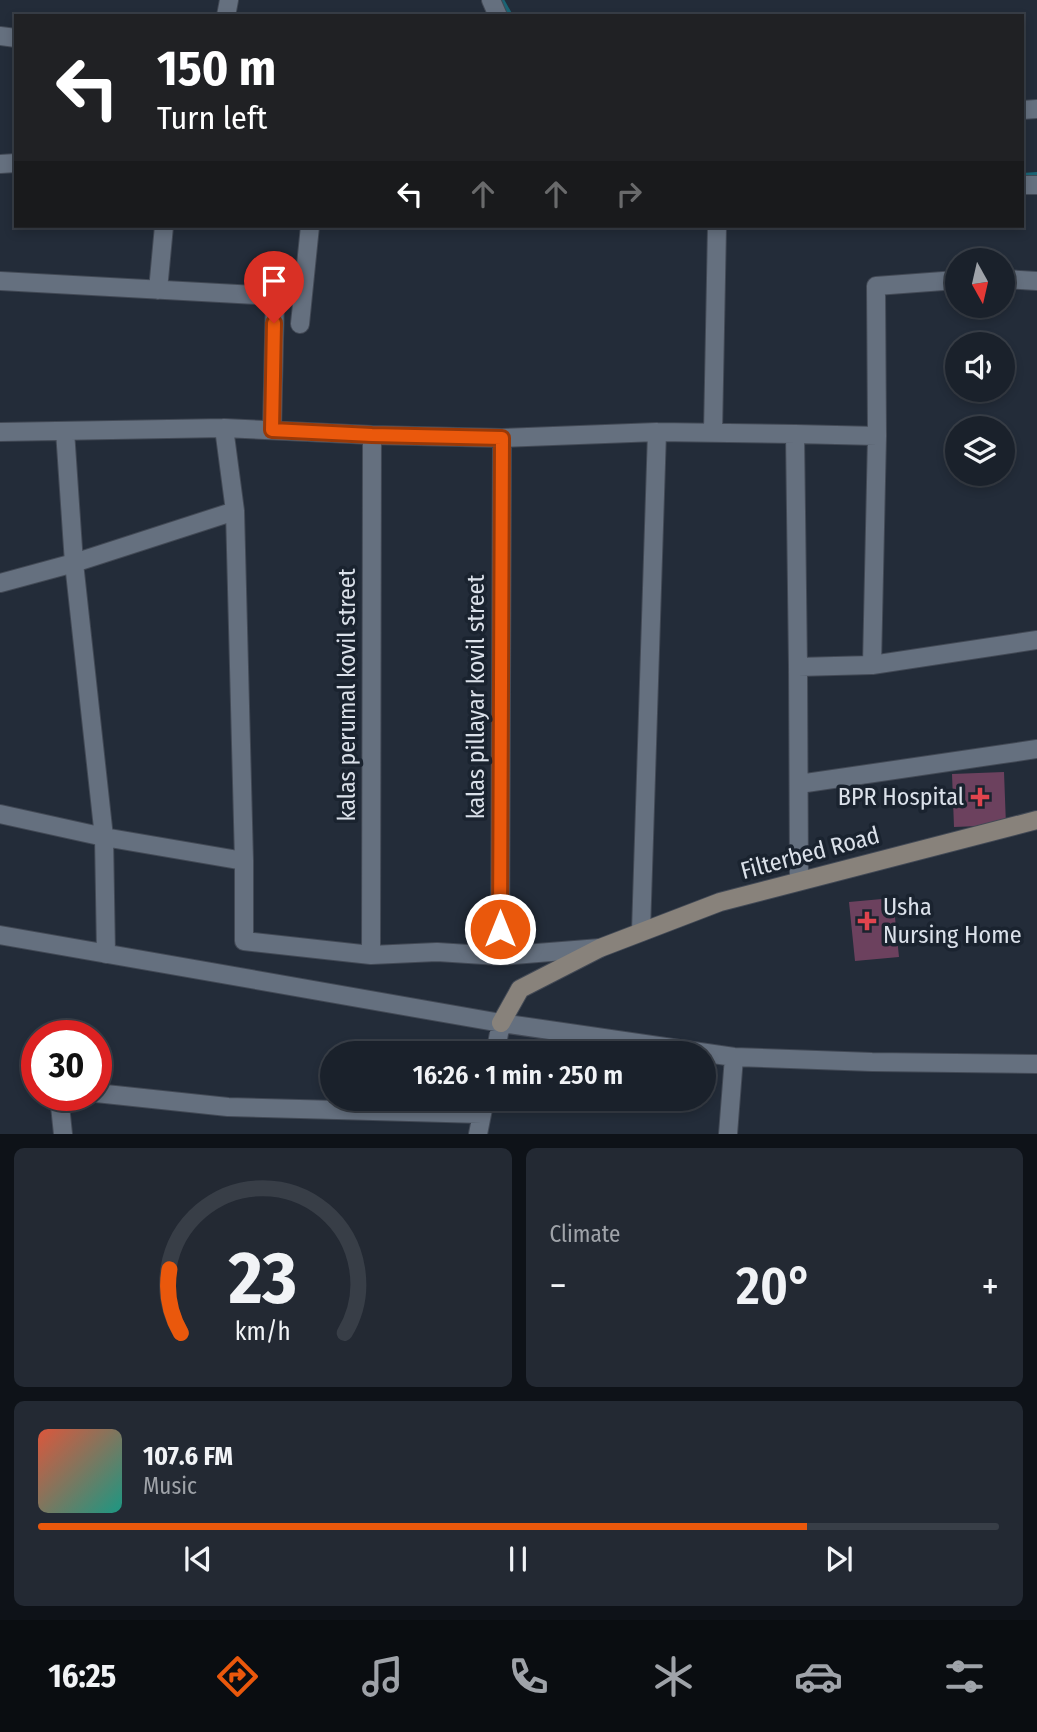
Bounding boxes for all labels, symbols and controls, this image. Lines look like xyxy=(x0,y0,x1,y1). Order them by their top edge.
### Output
text: 150 m xyxy=(157,39,276,98)
icon: left xyxy=(42,42,133,133)
text: Turn left xyxy=(157,99,267,137)
icon: left xyxy=(391,175,429,213)
icon: ahead xyxy=(464,175,502,213)
icon: ahead xyxy=(537,175,575,213)
icon: right xyxy=(610,175,648,213)
north arrow xyxy=(945,248,1015,318)
map controls xyxy=(945,248,1015,486)
pin xyxy=(244,251,304,323)
icon: arrive xyxy=(255,262,293,300)
button: sound xyxy=(945,332,1015,402)
button: layers xyxy=(945,416,1015,486)
street label: kalas perumal kovil street xyxy=(333,568,361,822)
street label: kalas pillayar kovil street xyxy=(462,575,490,819)
place label: BPR Hospital xyxy=(838,783,964,811)
marker: BPR Hospital xyxy=(970,787,990,807)
street label: Filterbed Road xyxy=(737,821,883,885)
position arrow xyxy=(463,892,537,966)
place label: Usha Nursing Home xyxy=(883,893,1022,949)
marker: Usha Nursing Home xyxy=(857,911,877,931)
speed limit sign: 30 xyxy=(21,1020,112,1111)
text: 16:26 · 1 min · 250 m xyxy=(413,1060,623,1091)
text: Climate xyxy=(550,1220,620,1248)
text: 23 xyxy=(228,1236,297,1323)
text: 20° xyxy=(736,1255,812,1318)
text: − xyxy=(550,1263,567,1309)
text: + xyxy=(982,1263,999,1309)
text: km/h xyxy=(235,1317,291,1347)
text: 107.6 FM xyxy=(143,1441,233,1472)
text: Music xyxy=(143,1472,197,1500)
icon: previous xyxy=(179,1540,217,1578)
icon: pause xyxy=(499,1540,537,1578)
icon: next xyxy=(820,1540,858,1578)
icon: directions xyxy=(213,1652,262,1701)
icon: music xyxy=(358,1652,407,1701)
icon: phone xyxy=(504,1652,553,1701)
icon: climate xyxy=(649,1652,698,1701)
icon: car xyxy=(794,1652,843,1701)
icon: filters xyxy=(940,1652,989,1701)
text: 16:25 xyxy=(48,1657,116,1695)

